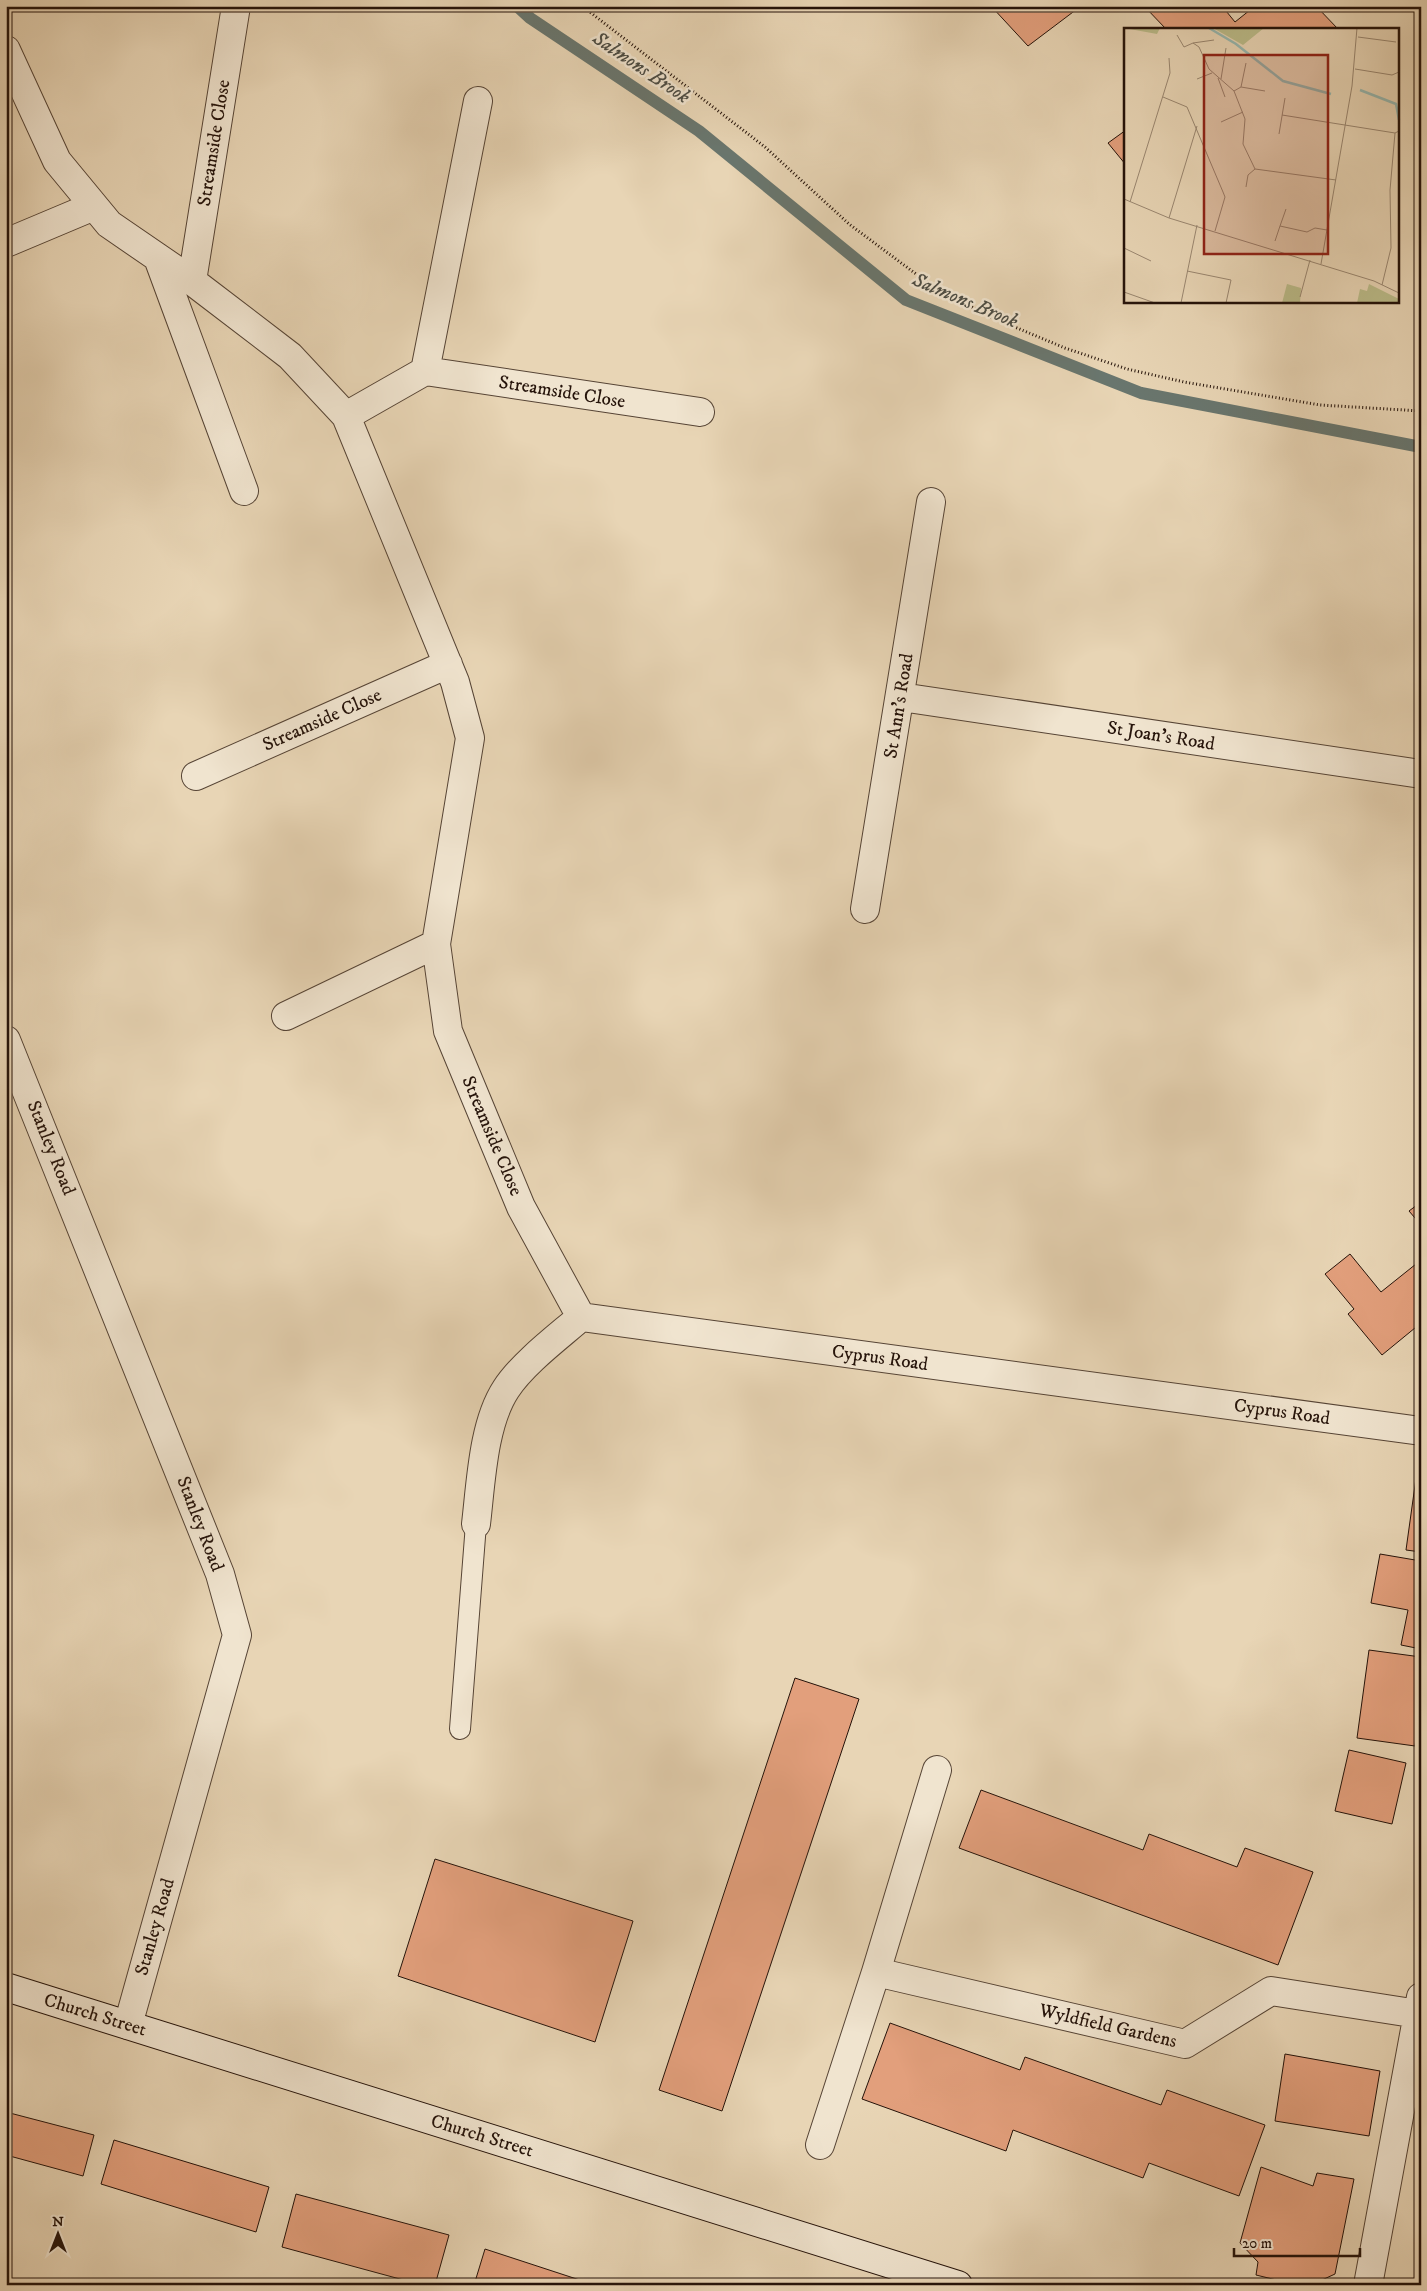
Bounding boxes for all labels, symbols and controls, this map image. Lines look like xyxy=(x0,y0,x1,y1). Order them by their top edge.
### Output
water label: Salmons Brook xyxy=(587,26,695,110)
inset map xyxy=(1124,28,1400,302)
street label: Streamside Close xyxy=(193,78,235,208)
water label: Salmons Brook xyxy=(908,267,1022,335)
street label: Streamside Close xyxy=(497,371,627,413)
street label: St Ann's Road xyxy=(879,651,919,760)
street label: Streamside Close xyxy=(259,683,385,756)
street label: St Joan's Road xyxy=(1105,716,1217,756)
street label: Streamside Close xyxy=(456,1073,528,1199)
street label: Stanley Road xyxy=(22,1097,81,1199)
street label: Cyprus Road xyxy=(830,1340,930,1376)
street label: Cyprus Road xyxy=(1232,1394,1332,1430)
street label: Stanley Road xyxy=(171,1473,229,1575)
street label: Stanley Road xyxy=(130,1875,180,1978)
street label: Church Street xyxy=(41,1989,149,2041)
street label: Wyldfield Gardens xyxy=(1036,1999,1179,2053)
street label: Church Street xyxy=(428,2110,536,2162)
north arrow xyxy=(32,2208,82,2258)
text: N xyxy=(52,2213,64,2231)
scale bar xyxy=(1234,2226,1361,2258)
text: 20 m xyxy=(1242,2234,1272,2253)

